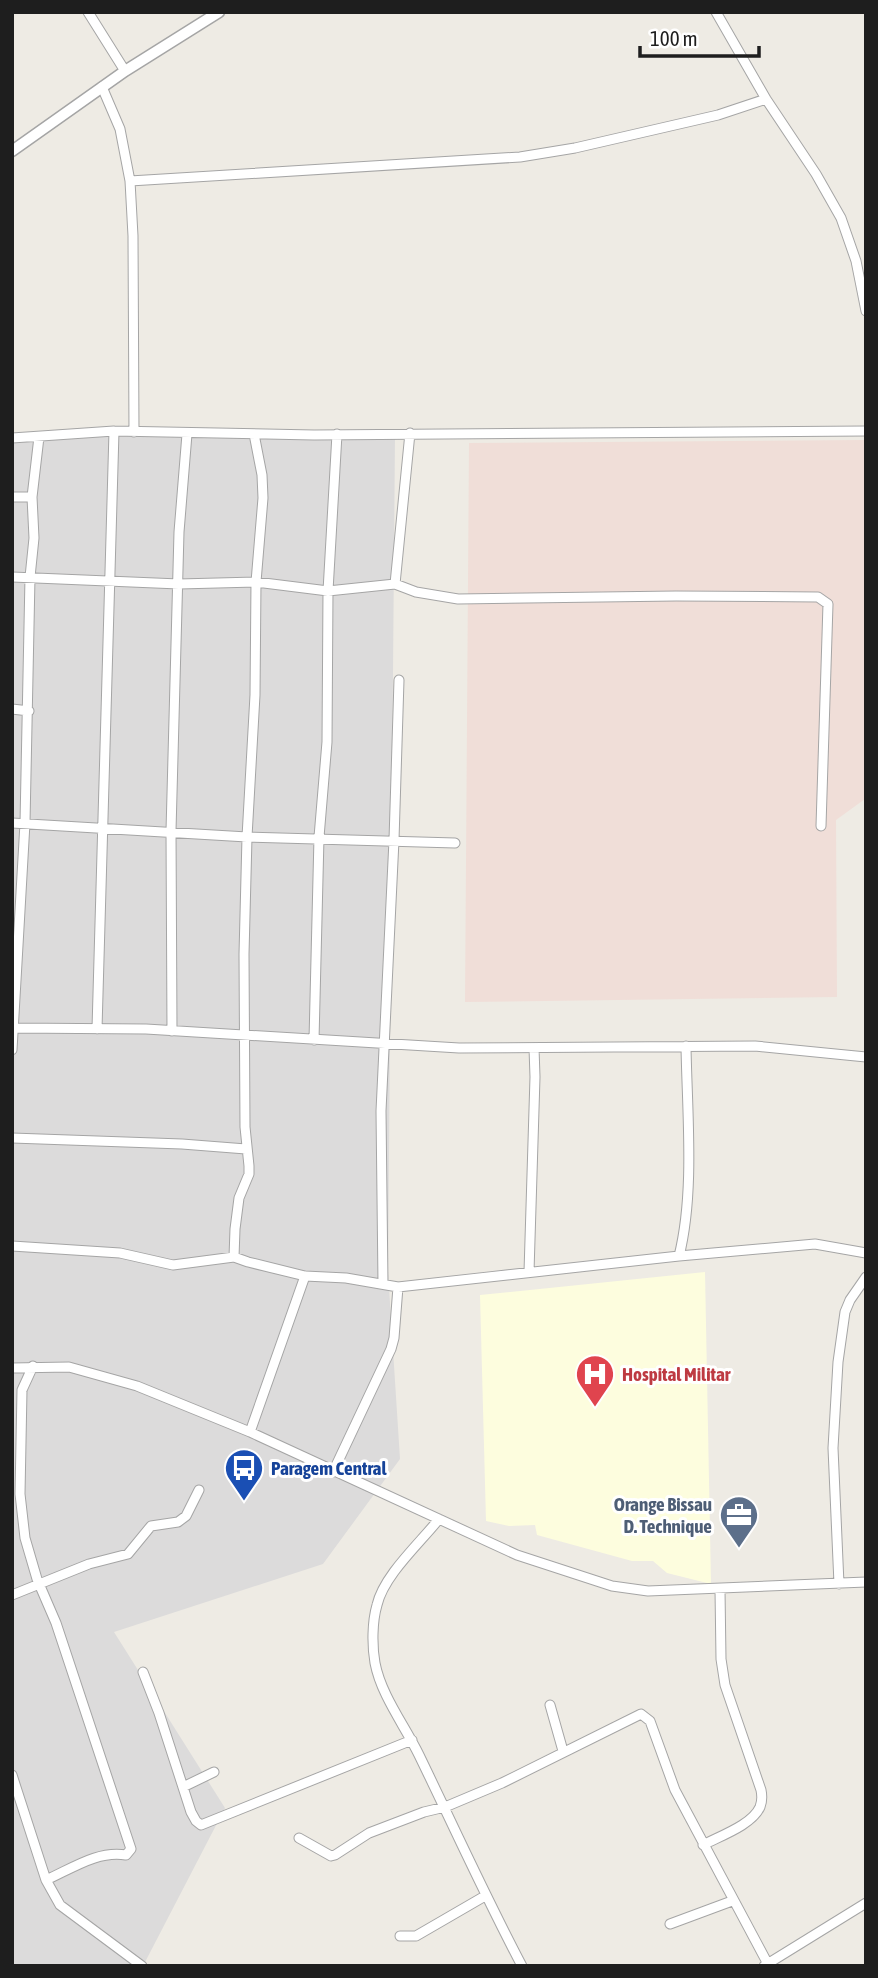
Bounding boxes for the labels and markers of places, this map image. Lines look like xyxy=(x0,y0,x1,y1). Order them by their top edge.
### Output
hospital icon: Hospital Militar xyxy=(574,1353,616,1408)
place label: Hospital Militar xyxy=(622,1363,731,1385)
bus stop icon: Paragem Central xyxy=(223,1447,265,1502)
place label: Paragem Central xyxy=(271,1457,387,1479)
place label: Orange Bissau D. Technique xyxy=(614,1493,712,1537)
office icon: Orange Bissau D. Technique xyxy=(718,1494,760,1549)

